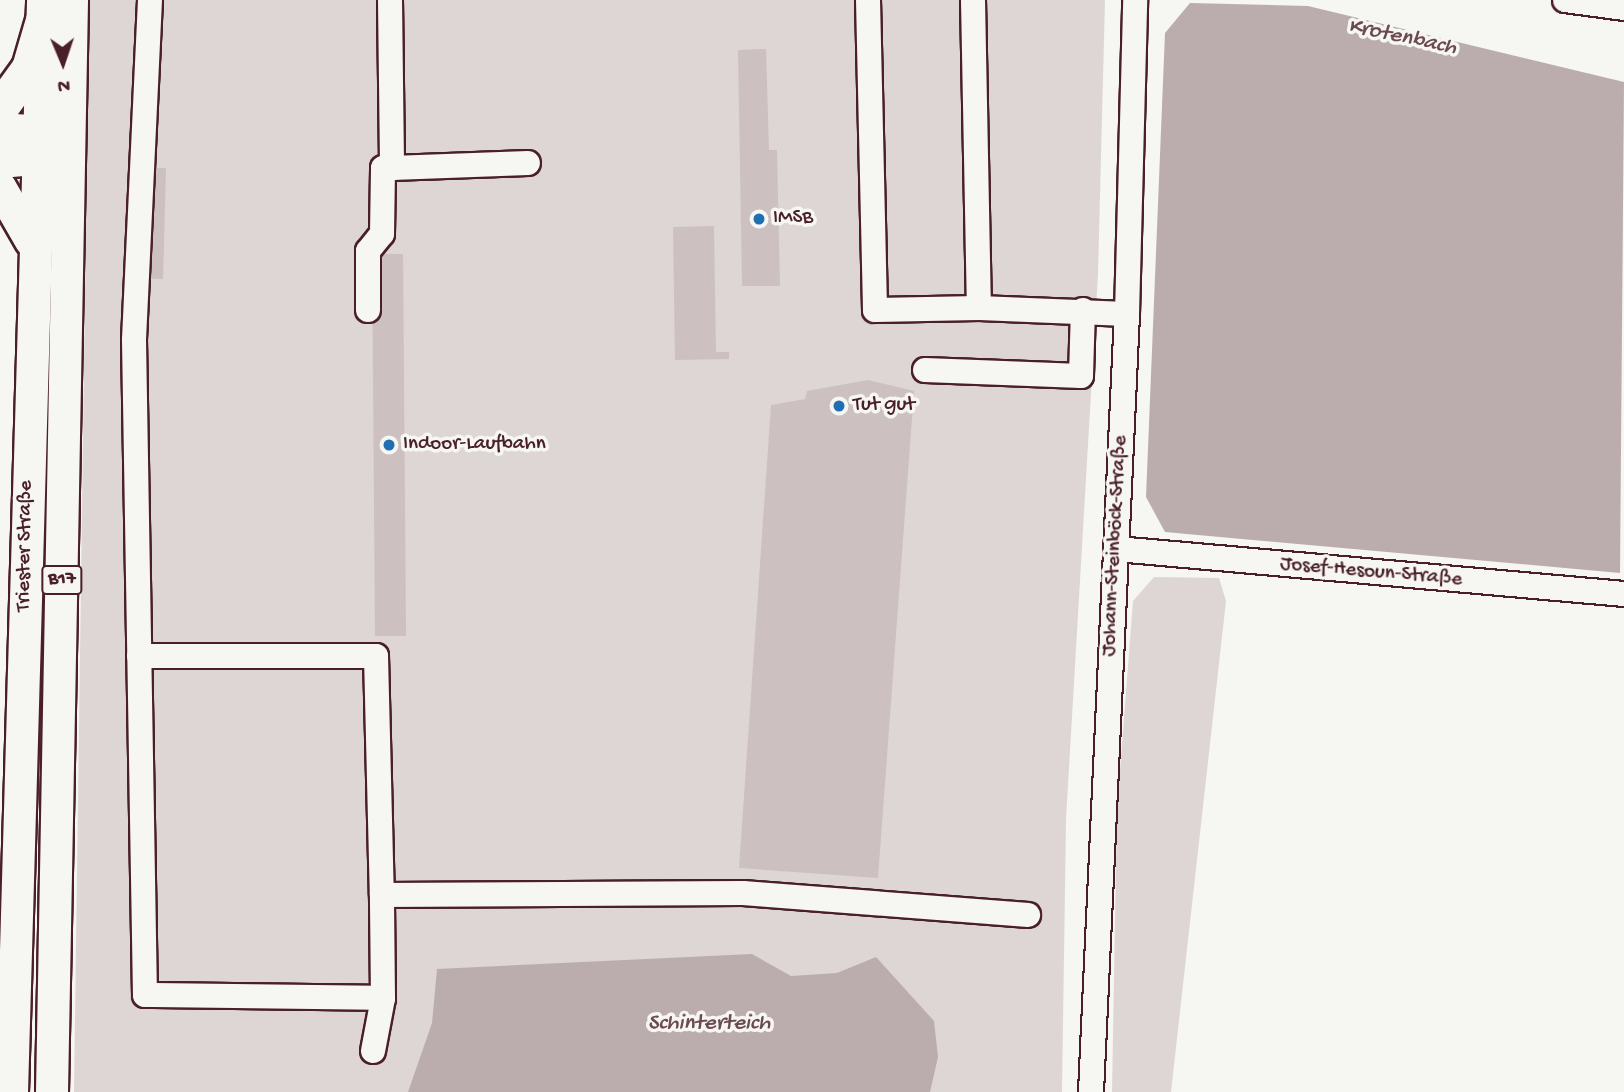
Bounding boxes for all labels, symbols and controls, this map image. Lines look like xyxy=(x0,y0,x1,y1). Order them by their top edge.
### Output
water label: Krotenbach xyxy=(1345,13,1459,63)
north arrow xyxy=(28,28,98,98)
text: N xyxy=(57,73,70,96)
place label: IMSB xyxy=(773,206,813,232)
marker: IMSB xyxy=(751,211,767,227)
place label: Tut gut xyxy=(853,393,915,419)
marker: Tut gut xyxy=(831,398,847,414)
place label: Indoor-Laufbahn xyxy=(403,432,546,458)
street label: Johann-Steinböck-Straße xyxy=(1098,435,1134,657)
marker: Indoor-Laufbahn xyxy=(381,437,397,453)
street label: Triester Straße xyxy=(12,480,40,612)
street label: Josef-Hesoun-Straße xyxy=(1279,552,1463,594)
road number: B17 xyxy=(41,565,83,596)
water label: Schinterteich xyxy=(648,1010,770,1038)

